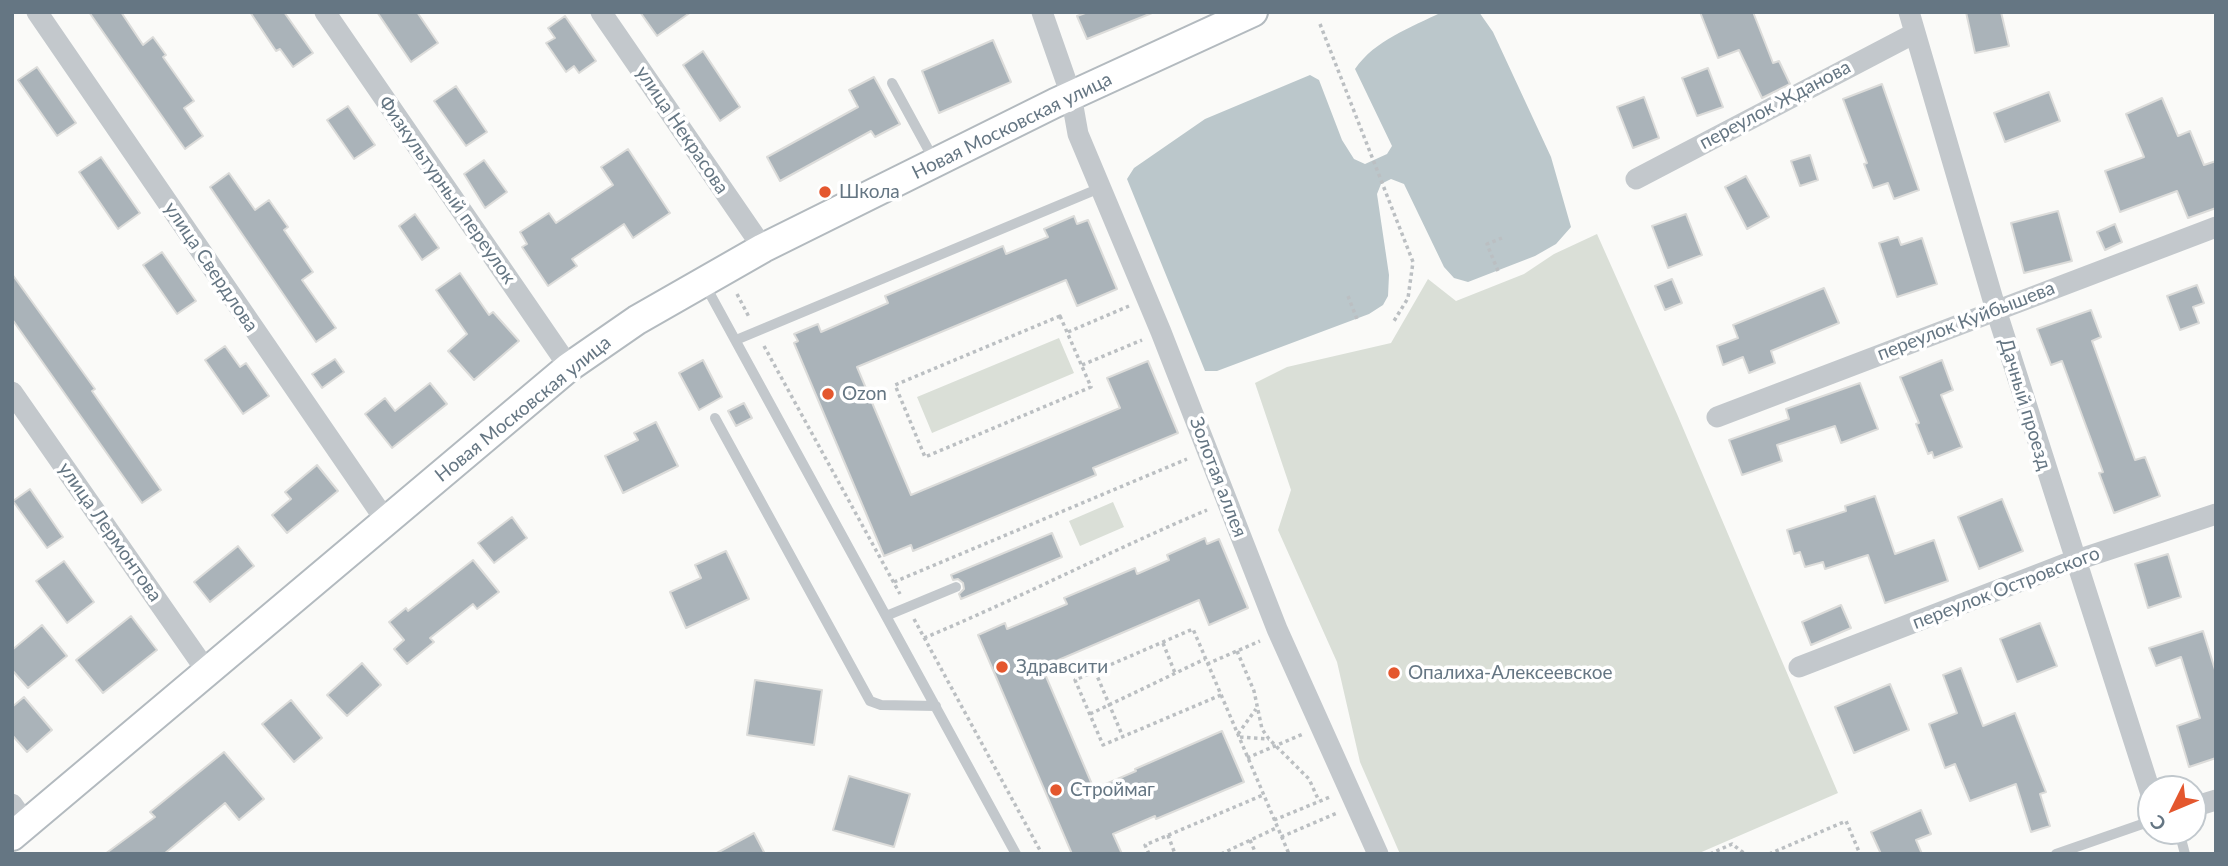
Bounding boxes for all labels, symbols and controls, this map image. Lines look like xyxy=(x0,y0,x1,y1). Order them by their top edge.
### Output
street label: переулок Жданова xyxy=(1695,55,1855,155)
street label: улица Некрасова xyxy=(631,62,733,198)
street label: Новая Московская улица xyxy=(908,68,1116,184)
street label: Физкультурный переулок xyxy=(373,92,521,288)
place label: Школа xyxy=(839,181,900,203)
marker: Школа xyxy=(817,184,833,200)
street label: улица Свердлова xyxy=(159,198,263,336)
street label: переулок Куйбышева xyxy=(1874,277,2058,365)
street label: Новая Московская улица xyxy=(431,331,615,487)
street label: Дачный проезд xyxy=(1994,335,2056,473)
place label: Ozon xyxy=(842,383,887,405)
marker: Ozon xyxy=(820,386,836,402)
street label: Золотая аллея xyxy=(1185,414,1251,540)
street label: улица Лермонтова xyxy=(53,458,167,606)
street label: переулок Островского xyxy=(1909,542,2103,634)
place label: Здравсити xyxy=(1016,656,1108,678)
marker: Здравсити xyxy=(994,659,1010,675)
place label: Опалиха-Алексеевское xyxy=(1408,662,1612,684)
marker: Опалиха-Алексеевское xyxy=(1386,665,1402,681)
north arrow xyxy=(2137,775,2207,845)
place label: Строймаг xyxy=(1070,779,1155,801)
marker: Строймаг xyxy=(1048,782,1064,798)
text: С xyxy=(2145,811,2170,836)

